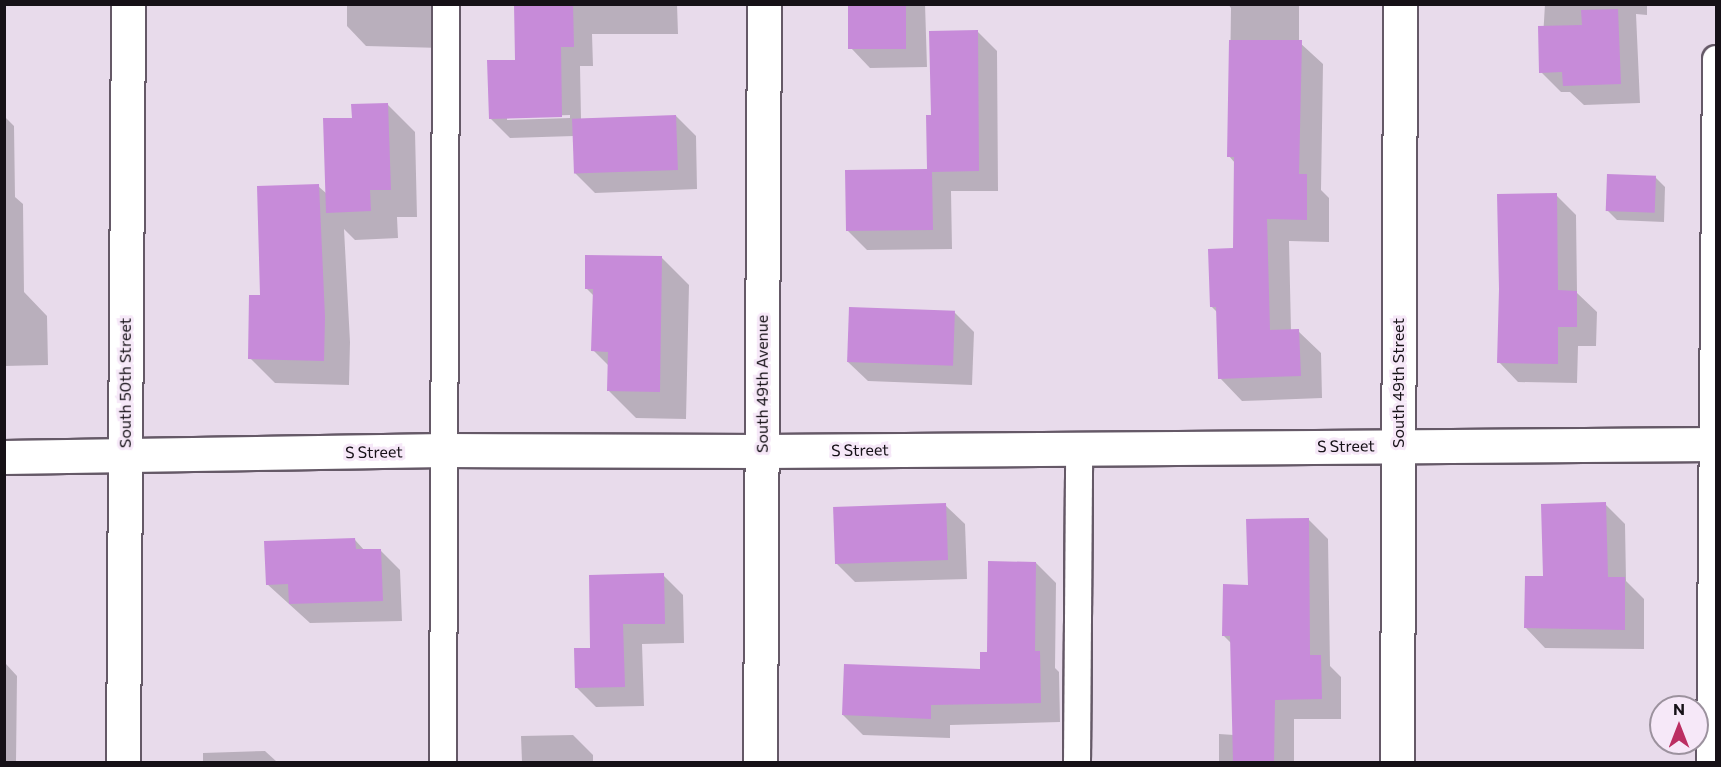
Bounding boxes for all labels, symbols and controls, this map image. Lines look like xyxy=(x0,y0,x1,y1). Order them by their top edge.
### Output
street label: South 49th Avenue xyxy=(752,315,772,453)
street label: South 50th Street xyxy=(115,318,135,448)
street label: South 49th Street xyxy=(1388,318,1408,448)
street label: S Street xyxy=(1317,436,1375,456)
street label: S Street xyxy=(831,440,889,460)
street label: S Street xyxy=(345,442,403,462)
north arrow xyxy=(1649,695,1709,755)
text: N xyxy=(1673,699,1685,718)

